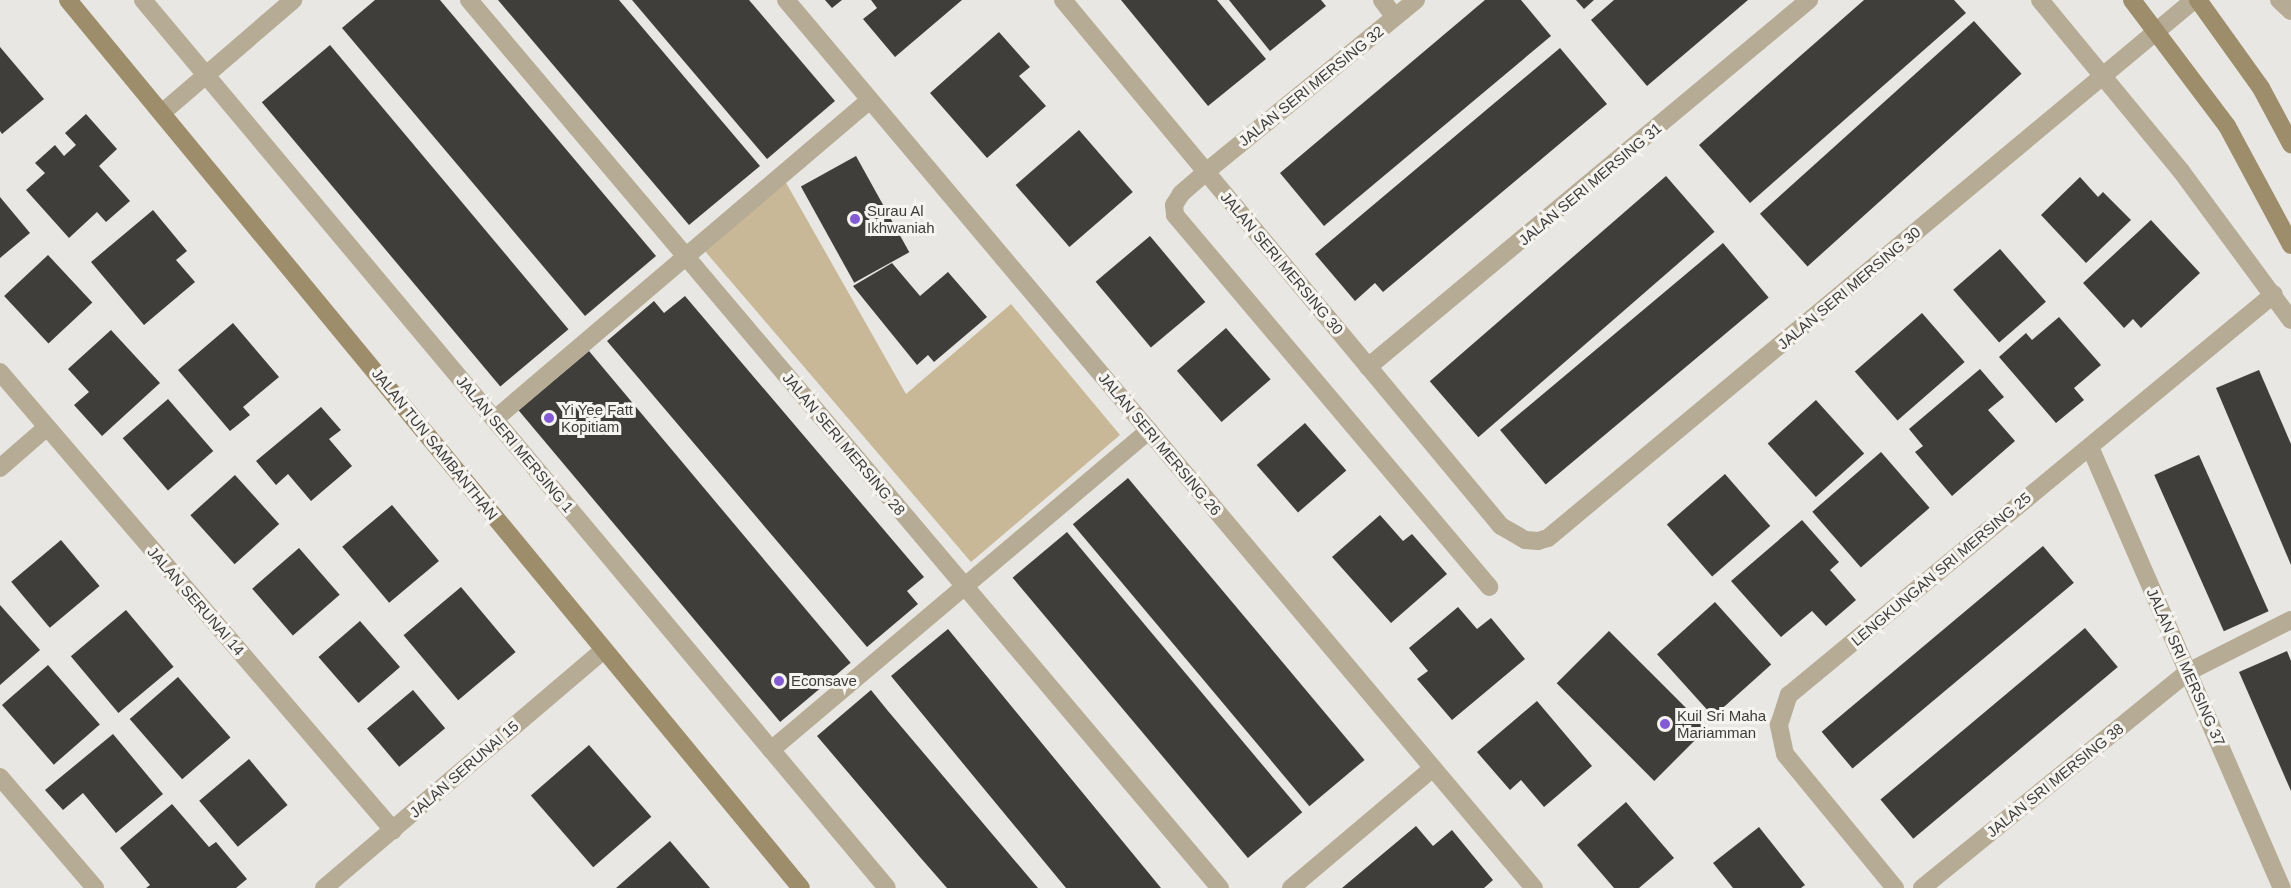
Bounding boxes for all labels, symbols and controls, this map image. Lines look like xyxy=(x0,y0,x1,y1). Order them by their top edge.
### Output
street label: JALAN SERI MERSING 32 xyxy=(1235,22,1387,150)
street label: JALAN SERI MERSING 31 xyxy=(1515,119,1665,249)
street label: JALAN SERI MERSING 30 xyxy=(1217,188,1347,338)
place label: Surau Al Ikhwaniah xyxy=(867,201,935,236)
marker: Surau Al Ikhwaniah xyxy=(848,212,862,226)
street label: JALAN SERI MERSING 30 xyxy=(1774,223,1924,353)
street label: JALAN TUN SAMBANTHAN xyxy=(368,364,502,524)
street label: JALAN SERI MERSING 28 xyxy=(779,369,909,519)
street label: JALAN SERI MERSING 26 xyxy=(1095,369,1225,519)
street label: JALAN SERI MERSING 1 xyxy=(453,372,577,516)
place label: Yi Yee Fatt Kopitiam xyxy=(561,400,633,435)
marker: Yi Yee Fatt Kopitiam xyxy=(542,411,556,425)
street label: LENGKUNGAN SRI MERSING 25 xyxy=(1847,488,2035,650)
street label: JALAN SERUNAI 14 xyxy=(144,543,248,659)
street label: JALAN SRI MERSING 37 xyxy=(2143,585,2229,749)
place label: Econsave xyxy=(791,672,857,690)
marker: Econsave xyxy=(772,674,786,688)
place label: Kuil Sri Maha Mariamman xyxy=(1677,706,1766,741)
street label: JALAN SERUNAI 15 xyxy=(406,717,522,821)
marker: Kuil Sri Maha Mariamman xyxy=(1658,717,1672,731)
street label: JALAN SRI MERSING 38 xyxy=(1983,719,2127,841)

